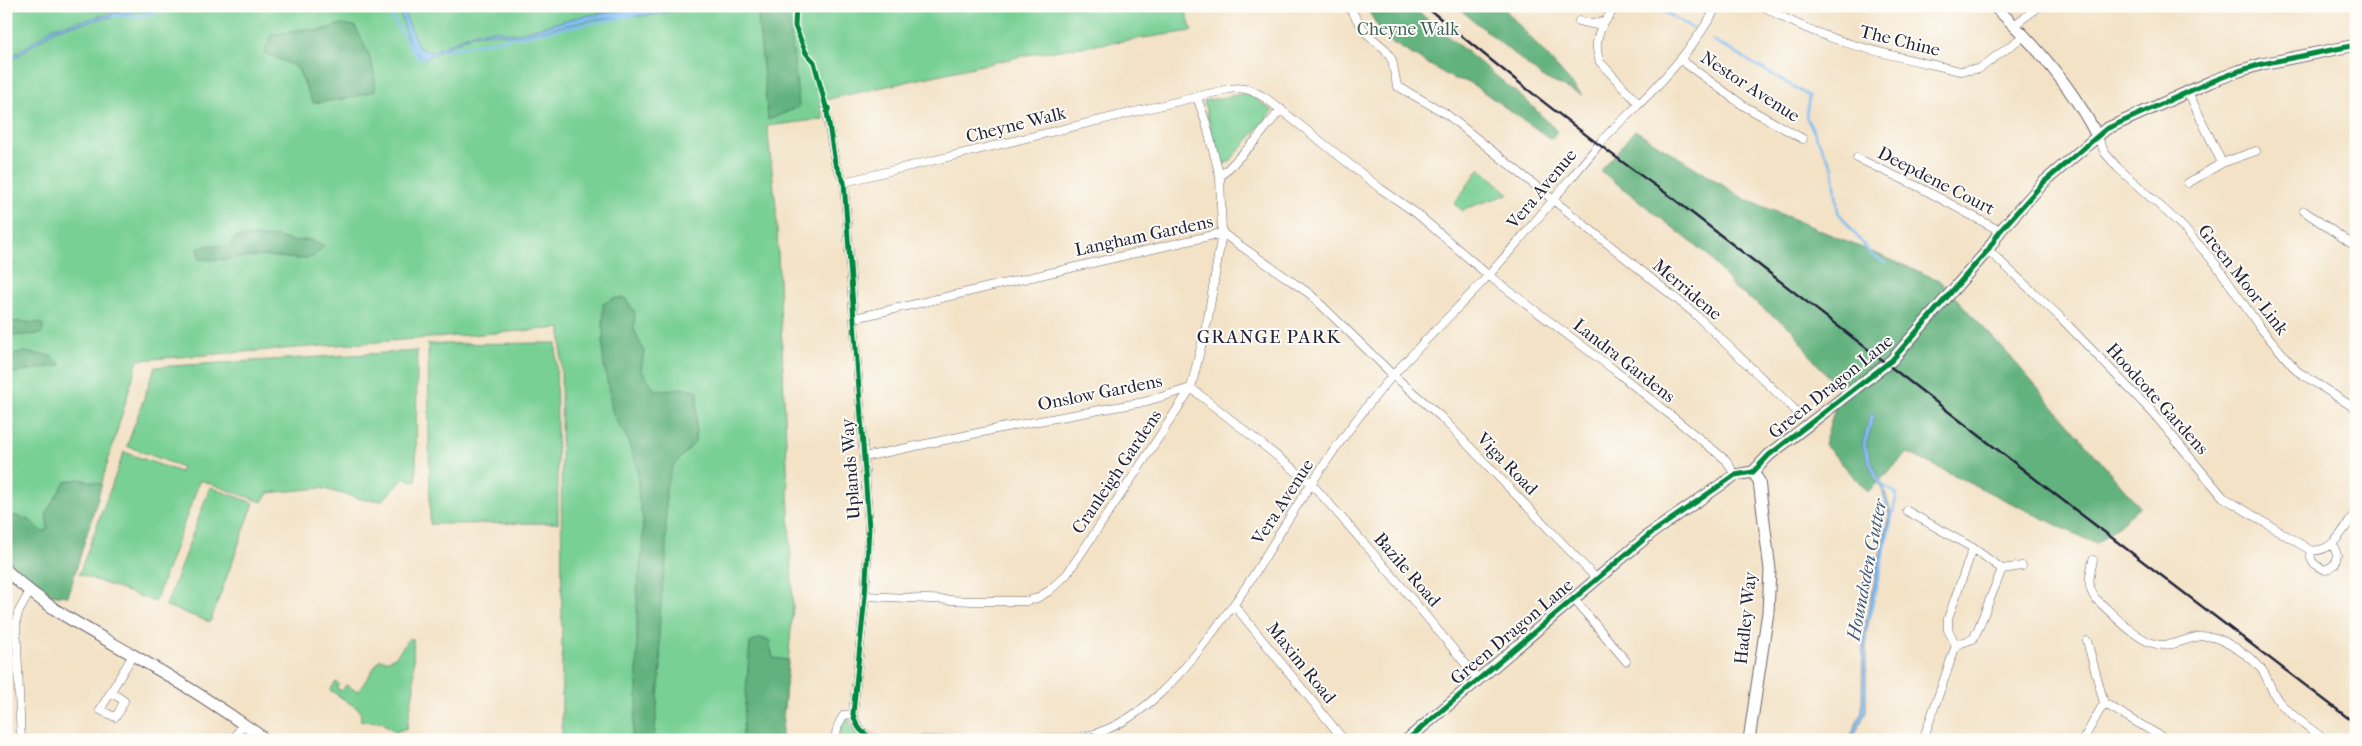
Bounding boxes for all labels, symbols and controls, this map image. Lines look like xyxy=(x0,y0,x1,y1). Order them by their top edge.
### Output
park label: Cheyne Walk xyxy=(1357,19,1460,40)
street label: The Chine xyxy=(1858,21,1942,61)
street label: Nestor Avenue xyxy=(1697,47,1804,127)
street label: Cheyne Walk xyxy=(964,102,1069,148)
street label: Deepdene Court xyxy=(1874,142,1999,220)
street label: Vera Avenue xyxy=(1502,145,1581,234)
street label: Langham Gardens xyxy=(1073,211,1215,261)
street label: Green Moor Link xyxy=(2193,221,2293,340)
street label: Merridene xyxy=(1648,255,1726,325)
street label: Landra Gardens xyxy=(1569,315,1679,408)
district label: GRANGE PARK xyxy=(1197,326,1341,348)
street label: Green Dragon Lane xyxy=(1765,330,1897,443)
street label: Hoodcote Gardens xyxy=(2102,339,2213,459)
street label: Onslow Gardens xyxy=(1036,371,1164,415)
street label: Cranleigh Gardens xyxy=(1068,406,1167,538)
street label: Uplands Way xyxy=(837,416,865,520)
street label: Viga Road xyxy=(1471,428,1542,500)
street label: Vera Avenue xyxy=(1247,455,1318,549)
water label: Houndsden Gutter xyxy=(1842,496,1892,644)
street label: Bazile Road xyxy=(1369,529,1445,611)
street label: Hadley Way xyxy=(1731,569,1761,666)
street label: Green Dragon Lane xyxy=(1446,575,1578,689)
street label: Maxim Road xyxy=(1262,618,1340,708)

